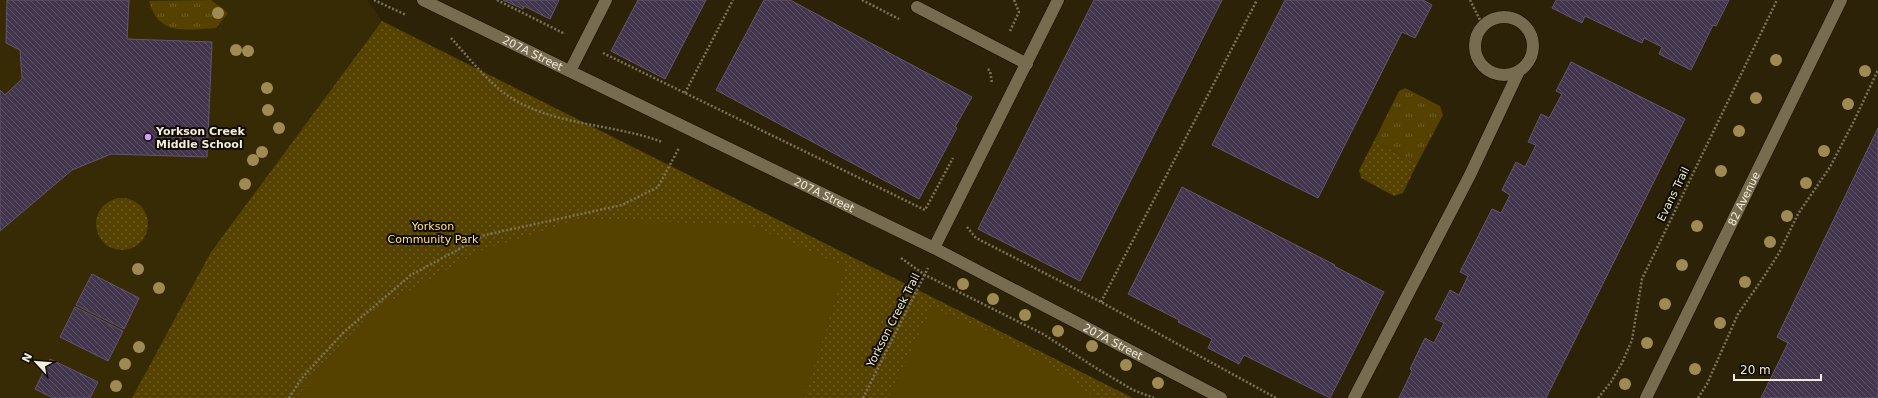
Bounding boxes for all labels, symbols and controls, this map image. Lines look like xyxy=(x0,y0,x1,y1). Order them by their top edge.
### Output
street label: 207A Street xyxy=(500,34,565,74)
place label: Yorkson Creek Middle School xyxy=(155,125,245,151)
marker: Yorkson Creek Middle School xyxy=(143,132,153,142)
street label: Evans Trail xyxy=(1655,165,1692,224)
street label: 82 Avenue xyxy=(1725,170,1763,228)
street label: 207A Street xyxy=(792,175,857,216)
park label: Yorkson Community Park xyxy=(388,220,479,246)
street label: Yorkson Creek Trail xyxy=(864,271,923,370)
street label: 207A Street xyxy=(1081,321,1145,363)
north arrow xyxy=(16,342,56,382)
text: N xyxy=(20,351,35,365)
scale bar xyxy=(1734,356,1821,382)
text: 20 m xyxy=(1740,363,1771,377)

